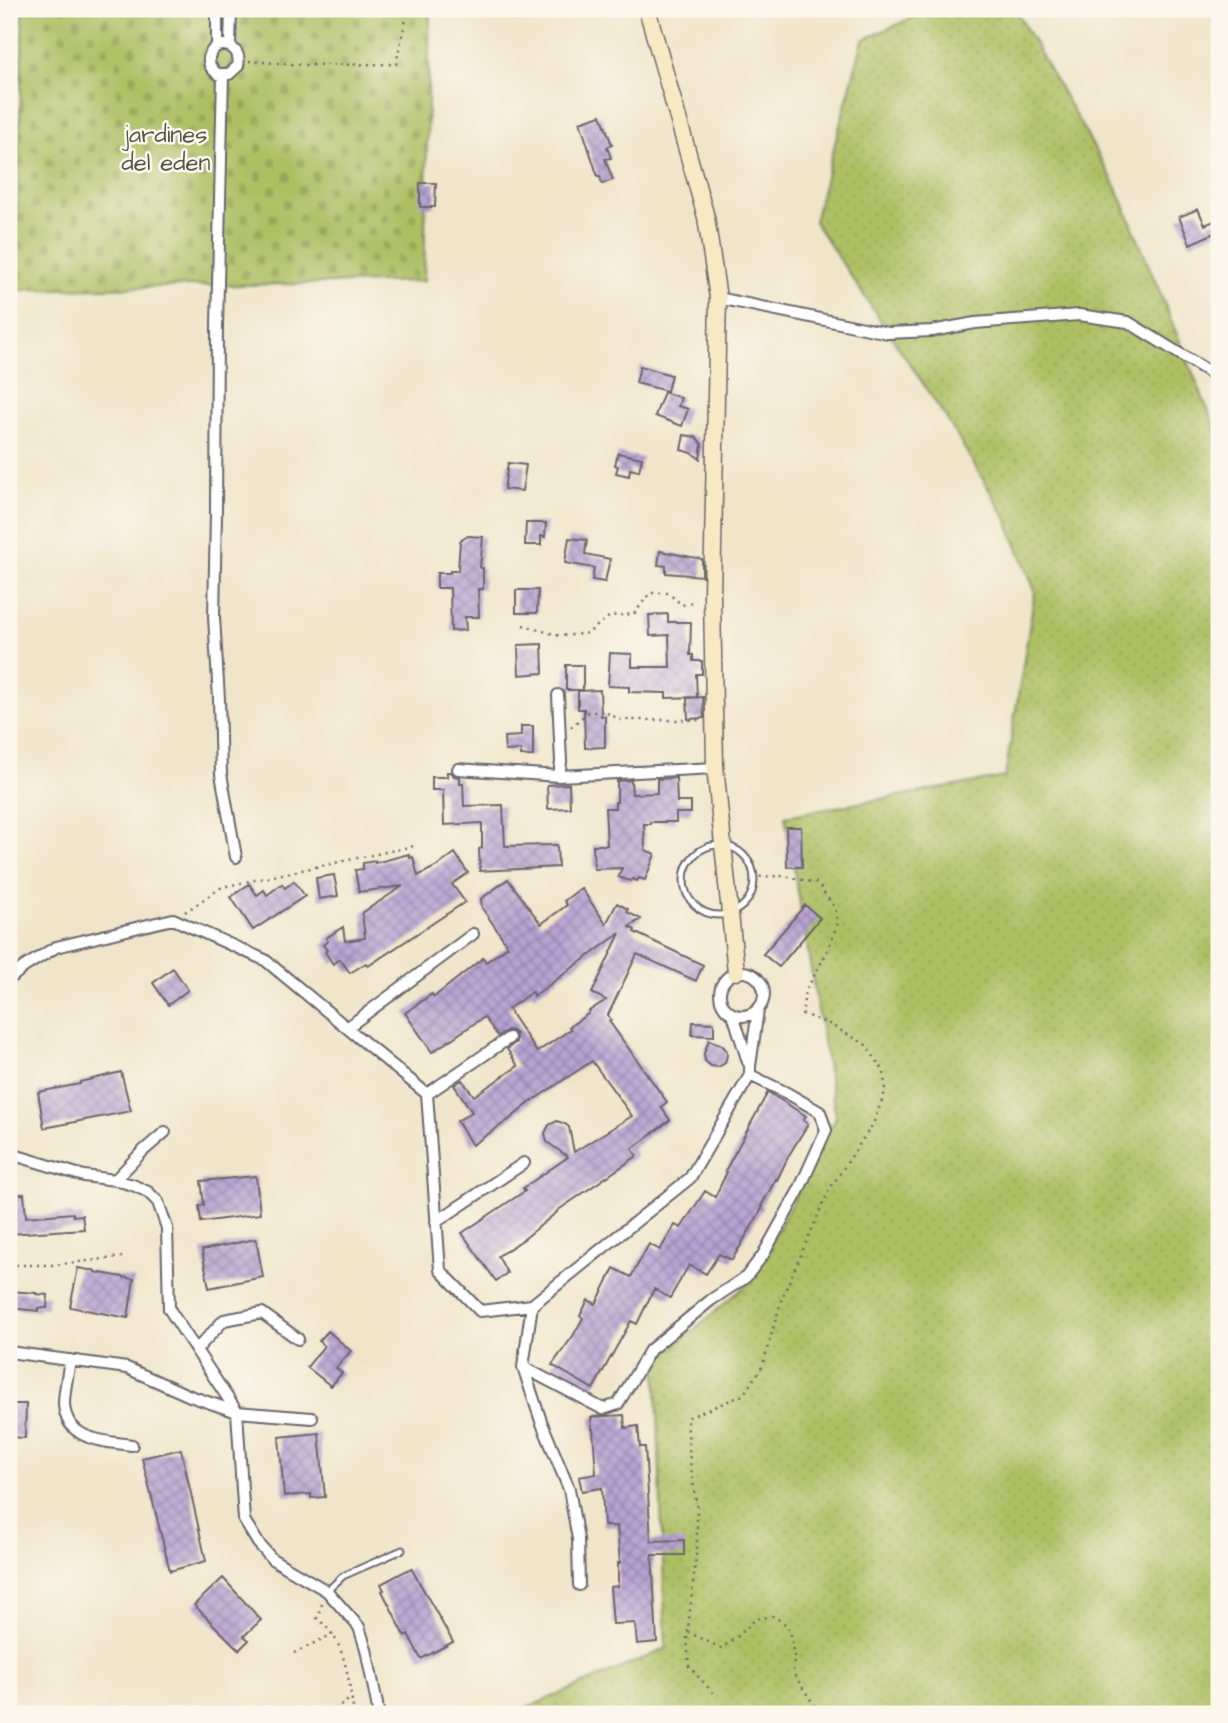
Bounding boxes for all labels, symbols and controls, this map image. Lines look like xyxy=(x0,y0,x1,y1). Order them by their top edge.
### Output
park label: jardines del eden xyxy=(122,118,210,180)

